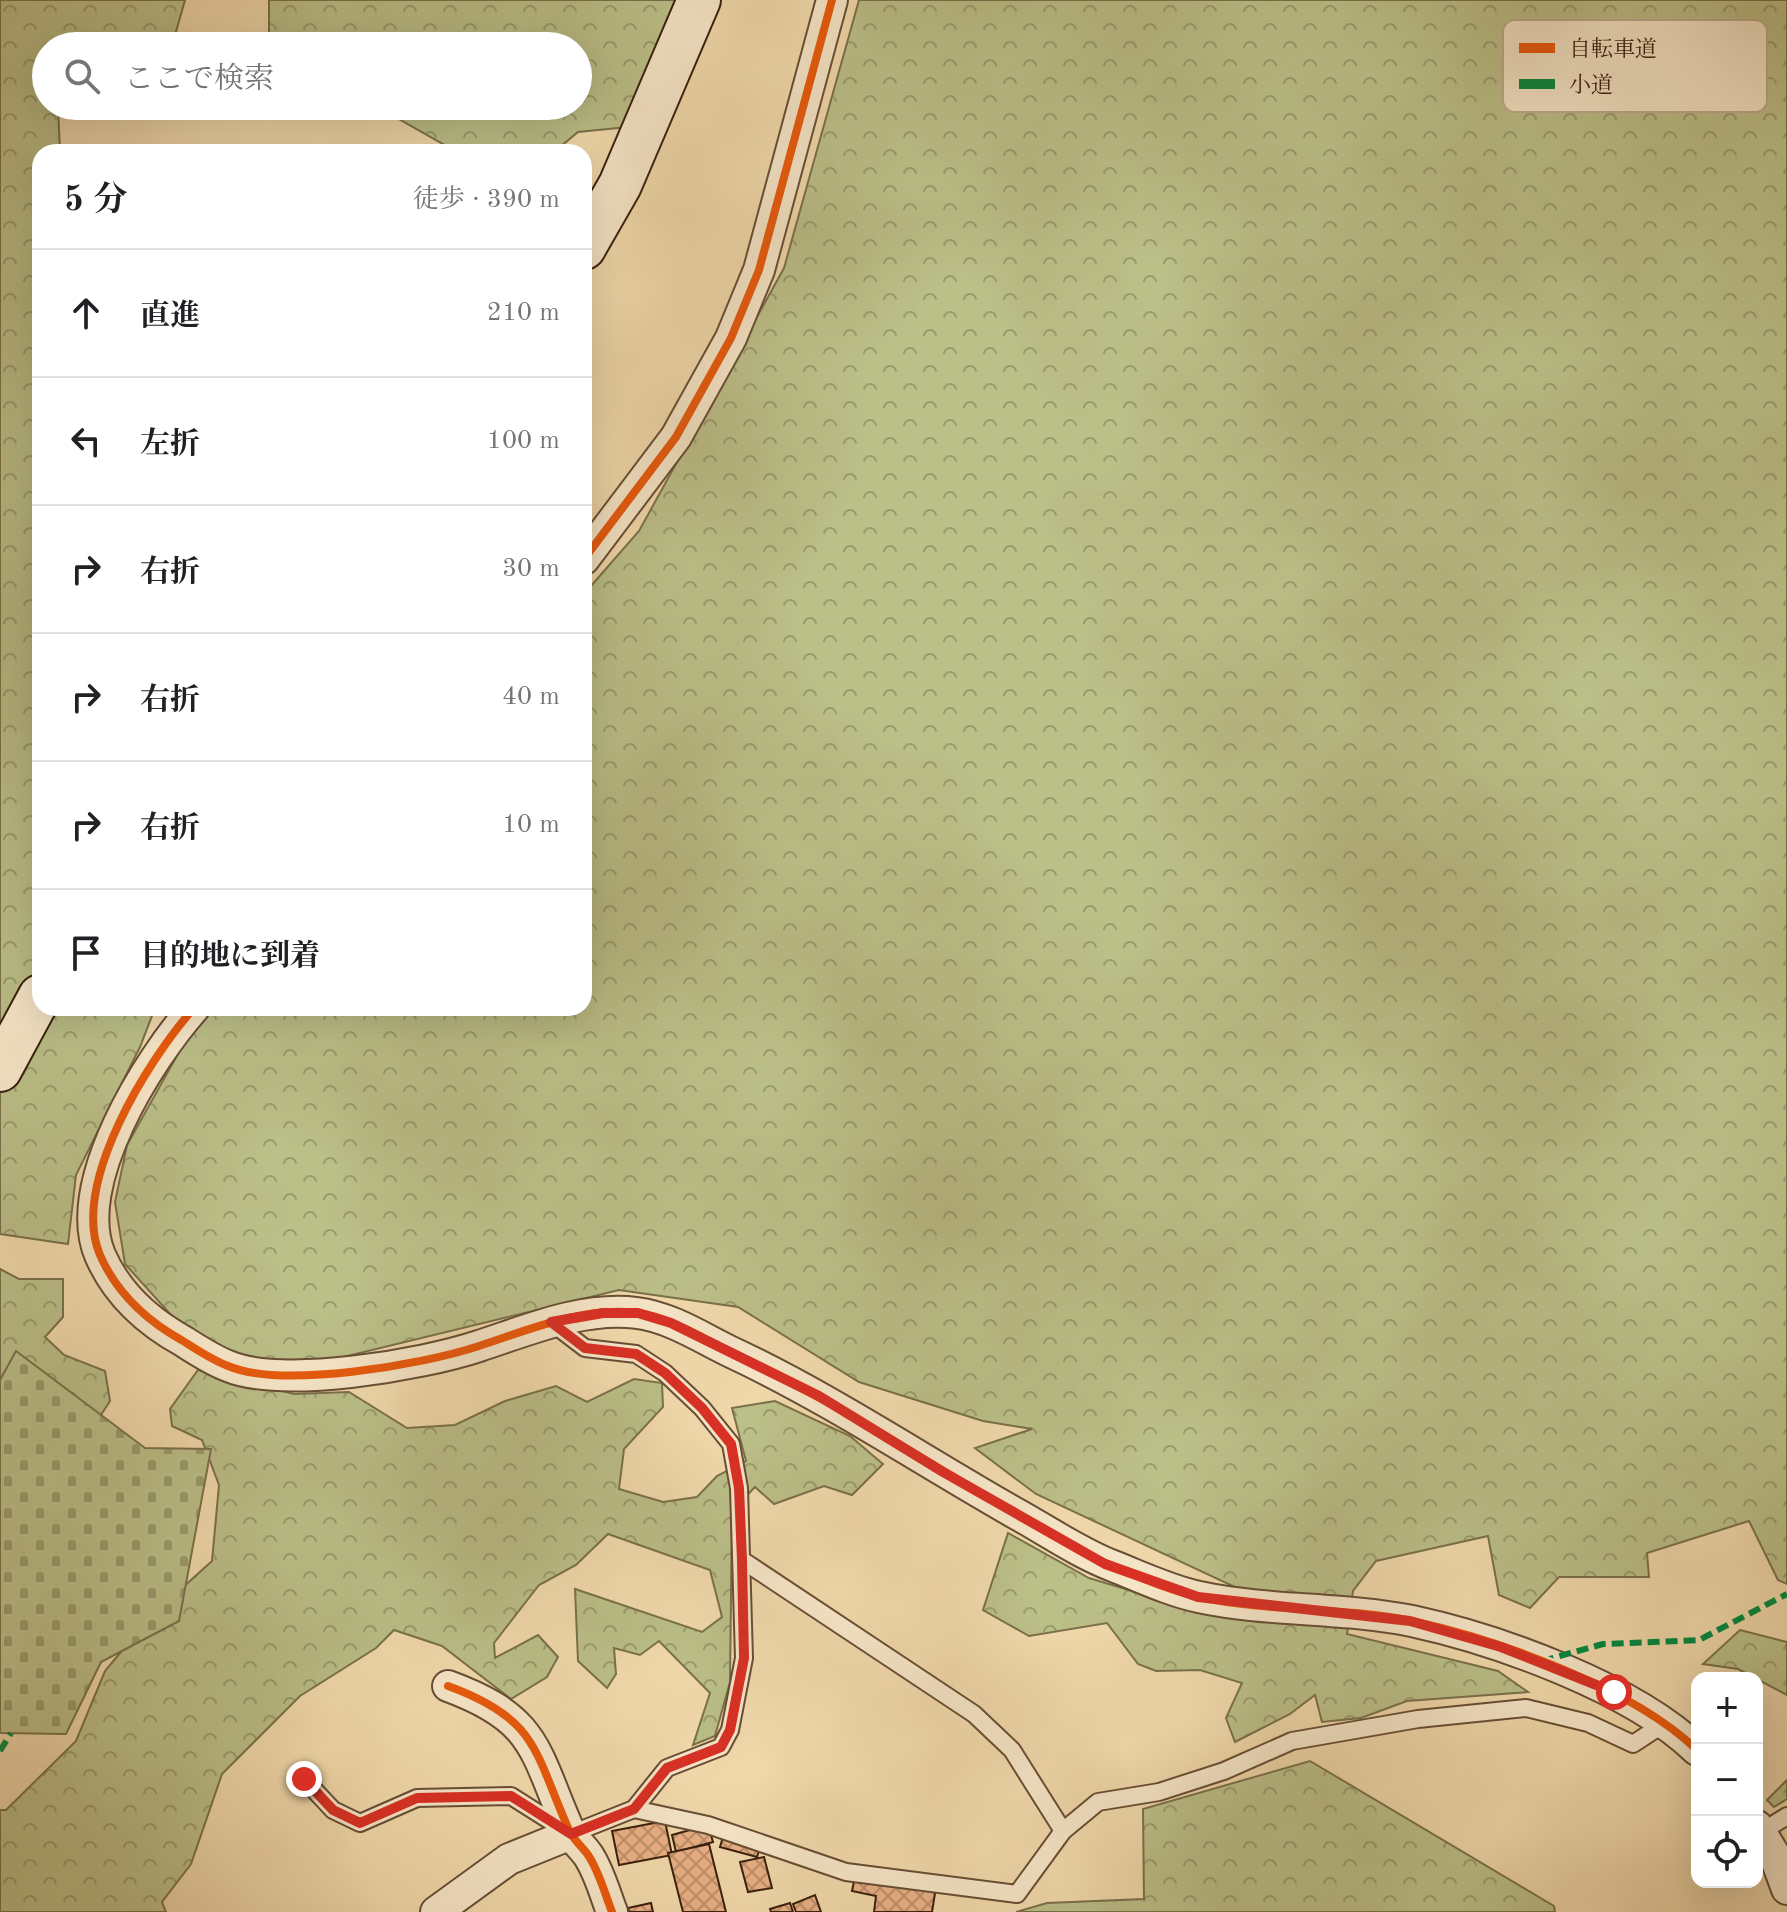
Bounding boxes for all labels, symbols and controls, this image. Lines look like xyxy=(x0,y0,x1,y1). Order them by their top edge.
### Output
legend xyxy=(1503,20,1767,112)
search box xyxy=(32,32,592,120)
text: 自転車道 xyxy=(1569,37,1657,61)
icon: search xyxy=(60,54,104,98)
text: ここで検索 xyxy=(124,65,274,95)
text: 小道 xyxy=(1569,73,1613,97)
text: 5 分 xyxy=(64,184,127,218)
text: 徒歩 · 390 m xyxy=(413,187,560,213)
icon: ahead xyxy=(64,291,108,335)
text: 210 m xyxy=(487,300,560,326)
text: 直進 xyxy=(140,302,200,332)
icon: left xyxy=(64,419,108,463)
text: 100 m xyxy=(487,428,560,454)
text: 左折 xyxy=(140,430,200,460)
icon: right xyxy=(64,547,108,591)
text: 30 m xyxy=(502,556,560,582)
text: 右折 xyxy=(140,558,200,588)
icon: right xyxy=(64,675,108,719)
text: 40 m xyxy=(502,684,560,710)
text: 右折 xyxy=(140,686,200,716)
icon: right xyxy=(64,803,108,847)
text: 10 m xyxy=(502,812,560,838)
text: 右折 xyxy=(140,814,200,844)
icon: arrive xyxy=(64,931,108,975)
text: 目的地に到着 xyxy=(140,942,320,972)
map controls xyxy=(1691,1672,1763,1888)
button: + xyxy=(1691,1672,1763,1744)
route start xyxy=(1596,1674,1632,1710)
button: − xyxy=(1691,1744,1763,1816)
route end xyxy=(286,1761,322,1797)
button: locate xyxy=(1691,1816,1763,1888)

